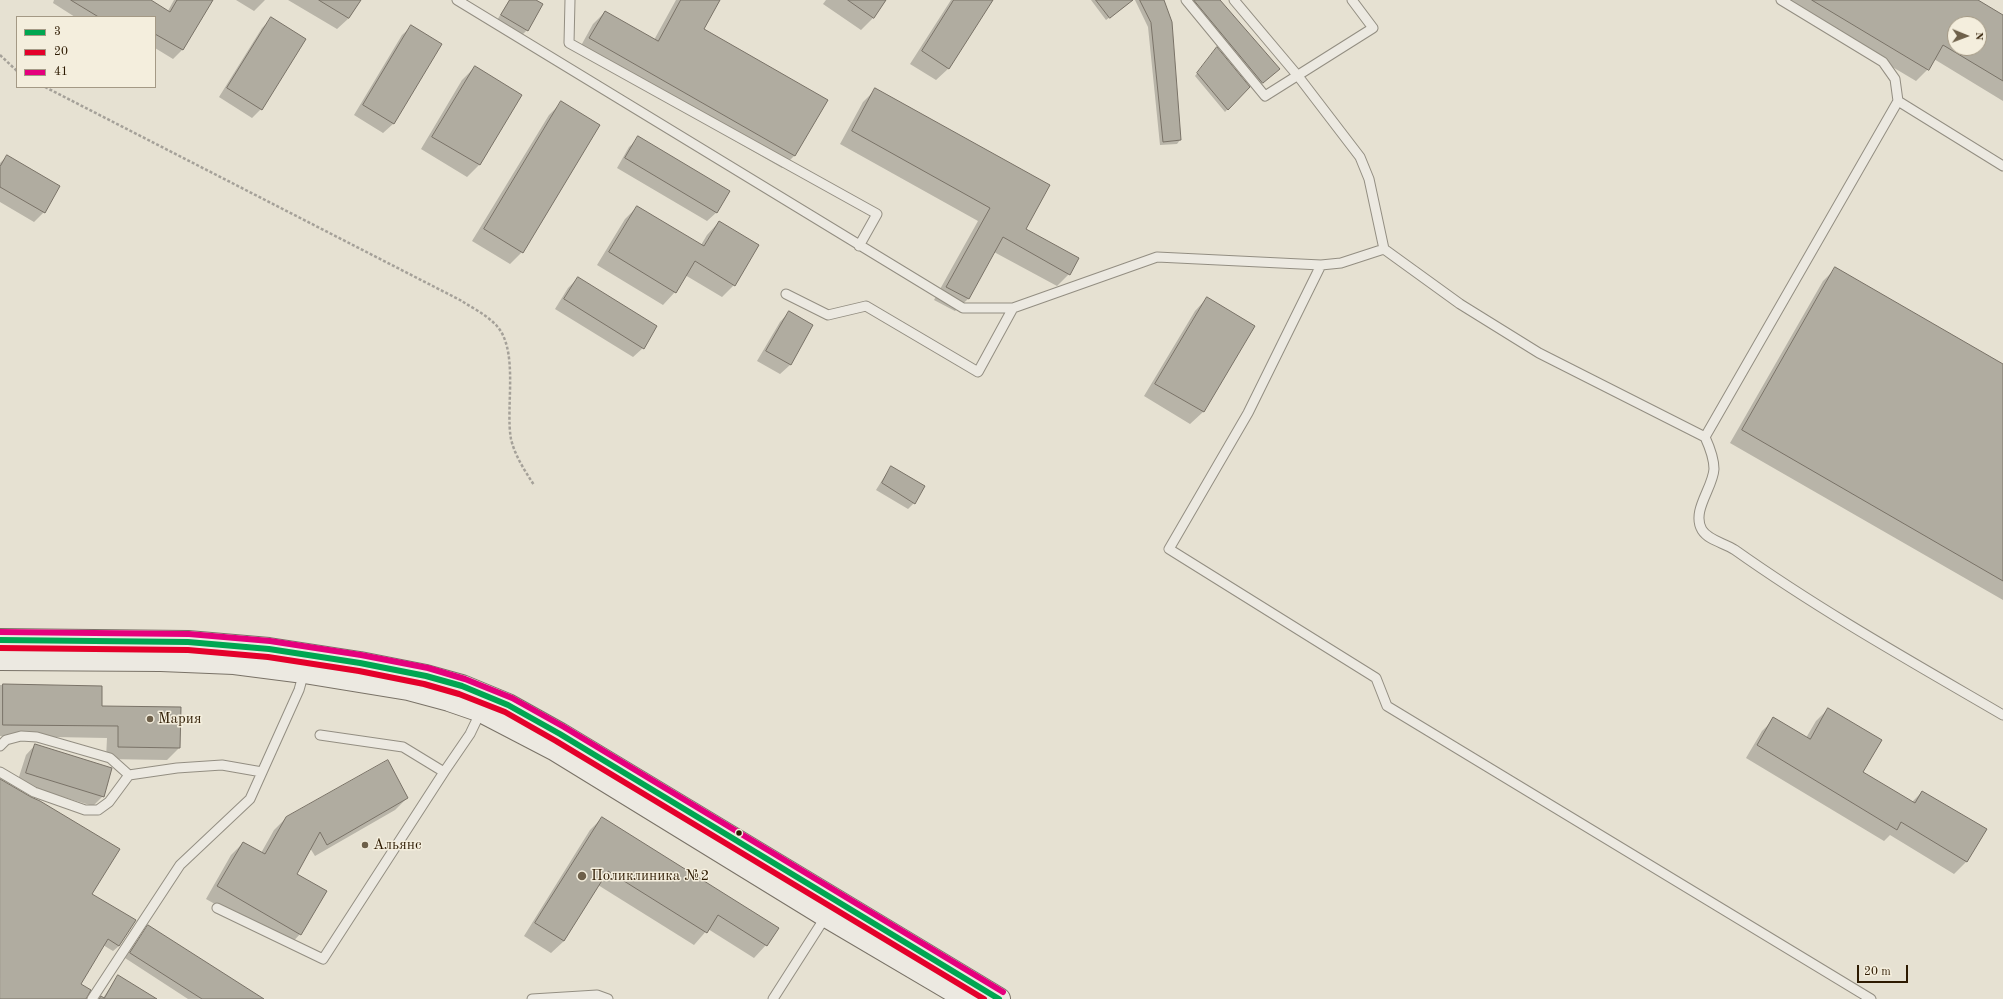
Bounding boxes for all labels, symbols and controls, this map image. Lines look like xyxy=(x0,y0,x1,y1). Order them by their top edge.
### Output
legend xyxy=(16,16,156,88)
north arrow xyxy=(1947,16,1987,56)
text: 3 xyxy=(54,26,61,38)
text: N xyxy=(1973,32,1984,40)
text: 20 xyxy=(54,46,68,58)
text: 41 xyxy=(54,66,68,78)
place label: Мария xyxy=(158,710,202,728)
marker: Мария xyxy=(145,714,155,724)
unlabelled marker xyxy=(734,828,744,838)
place label: Альянс xyxy=(373,836,422,854)
marker: Альянс xyxy=(360,840,370,850)
place label: Поликлиника №2 xyxy=(591,867,709,885)
marker: Поликлиника №2 xyxy=(576,870,588,882)
scale bar xyxy=(1859,957,1910,983)
text: 20 m xyxy=(1864,966,1891,978)

